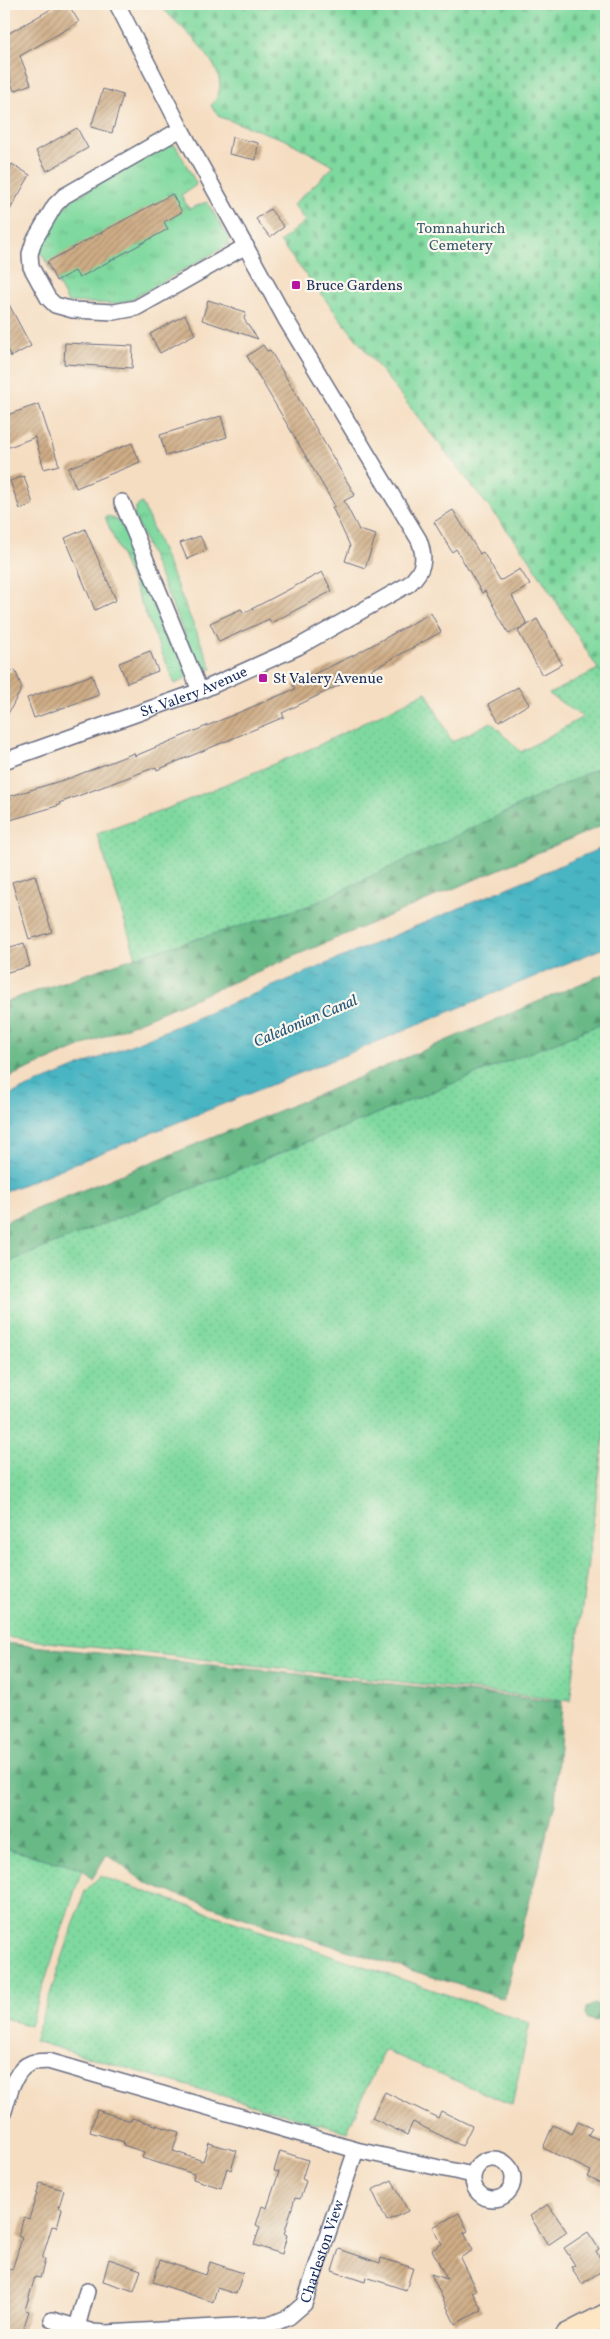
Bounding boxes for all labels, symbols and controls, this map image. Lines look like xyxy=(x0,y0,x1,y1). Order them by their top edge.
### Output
park label: Tomnahurich Cemetery xyxy=(417,219,505,257)
place label: Bruce Gardens xyxy=(306,276,403,297)
marker: Bruce Gardens xyxy=(290,279,302,291)
street label: St. Valery Avenue xyxy=(138,662,251,724)
place label: St Valery Avenue xyxy=(273,669,383,690)
marker: St Valery Avenue xyxy=(257,672,269,684)
water label: Caledonian Canal xyxy=(250,990,361,1054)
street label: Charleston View xyxy=(296,2197,351,2306)

